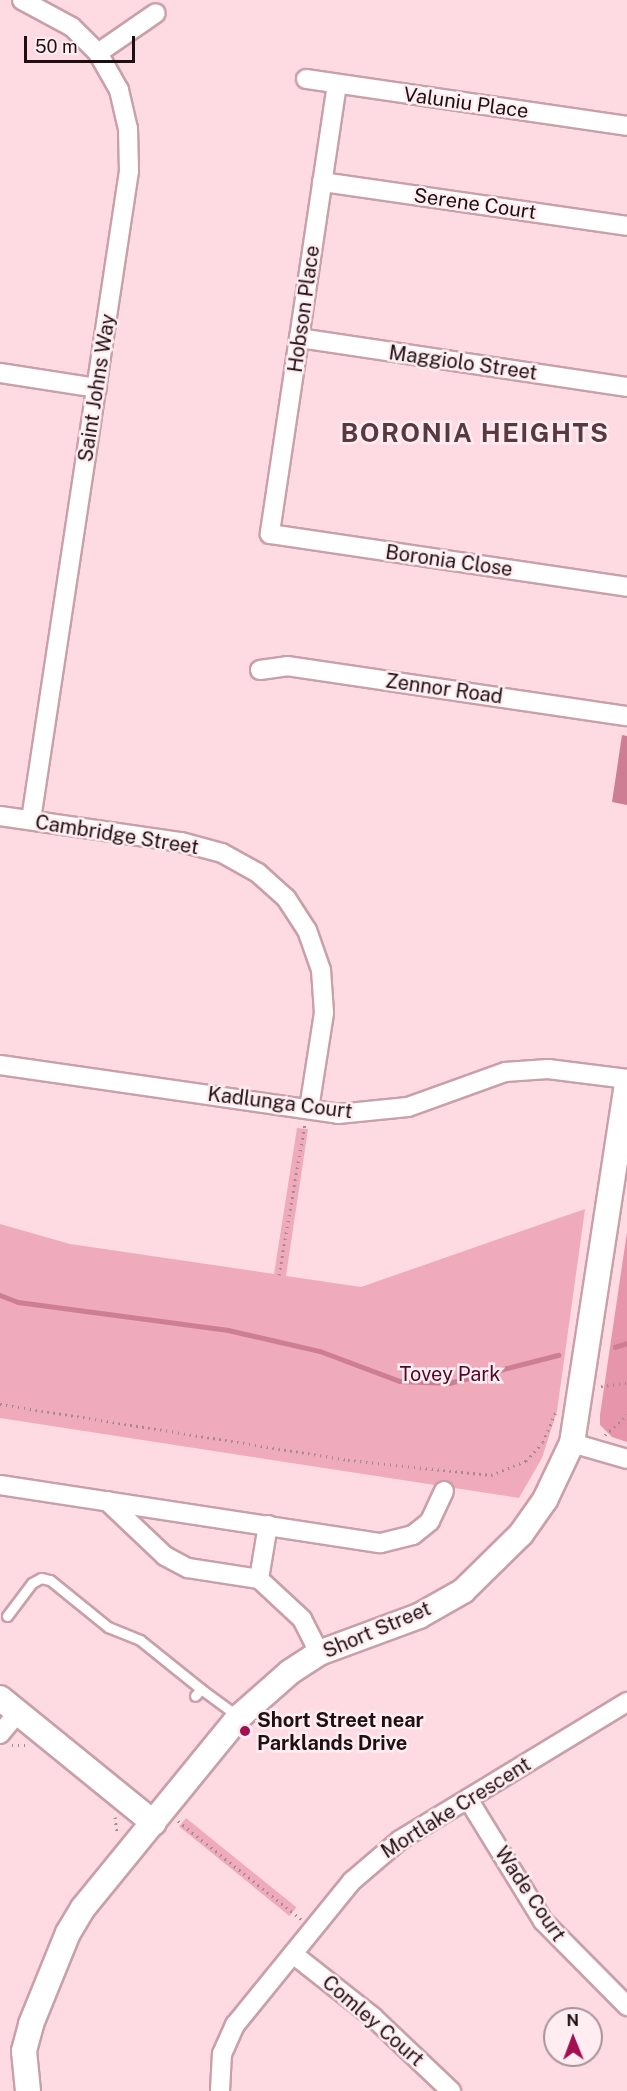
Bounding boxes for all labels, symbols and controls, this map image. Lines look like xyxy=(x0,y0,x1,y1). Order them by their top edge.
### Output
scale bar xyxy=(27,24,138,62)
text: 50 m xyxy=(35,36,78,57)
street label: Valuniu Place xyxy=(402,82,530,124)
street label: Serene Court xyxy=(412,184,538,224)
street label: Hobson Place xyxy=(283,244,325,374)
street label: Saint Johns Way xyxy=(73,312,121,464)
street label: Maggiolo Street xyxy=(387,341,539,385)
district label: BORONIA HEIGHTS xyxy=(341,417,609,449)
street label: Boronia Close xyxy=(384,540,514,582)
street label: Zennor Road xyxy=(384,669,504,709)
street label: Cambridge Street xyxy=(33,810,201,860)
street label: Kadlunga Court xyxy=(206,1082,354,1124)
park label: Tovey Park xyxy=(400,1362,500,1386)
street label: Short Street xyxy=(319,1597,435,1663)
place label: Short Street near Parklands Drive xyxy=(257,1708,424,1755)
marker: Short Street near Parklands Drive xyxy=(238,1724,252,1738)
street label: Mortlake Crescent xyxy=(377,1752,535,1864)
street label: Wade Court xyxy=(489,1842,571,1946)
street label: Comley Court xyxy=(317,1970,429,2072)
north arrow xyxy=(543,2007,603,2067)
text: N xyxy=(566,2011,579,2030)

